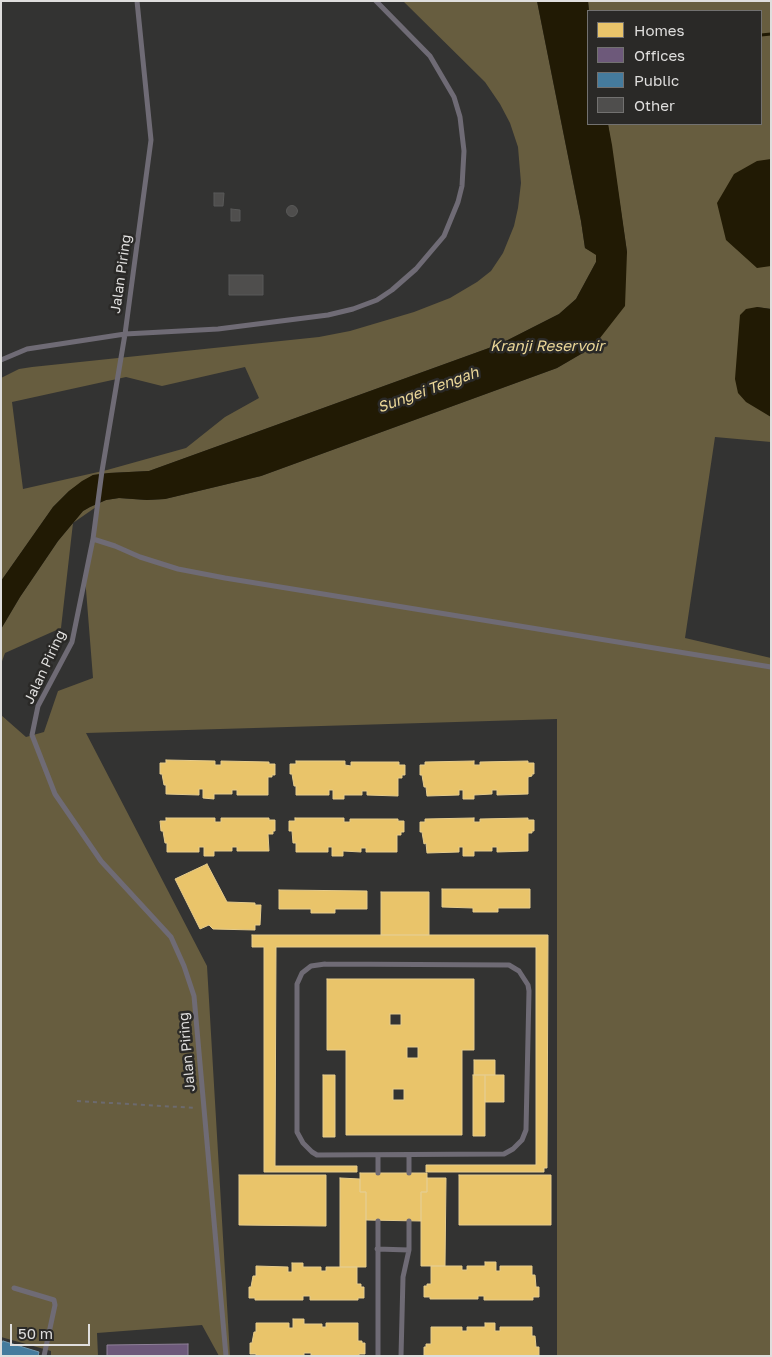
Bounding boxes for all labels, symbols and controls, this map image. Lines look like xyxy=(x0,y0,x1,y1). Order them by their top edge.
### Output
legend xyxy=(587,10,762,125)
text: Homes xyxy=(634,21,684,39)
text: Offices xyxy=(634,46,685,64)
text: Public xyxy=(634,71,679,89)
text: Other xyxy=(634,96,675,114)
street label: Jalan Piring xyxy=(107,233,135,315)
water label: Kranji Reservoir xyxy=(490,337,604,355)
water label: Sungei Tengah xyxy=(375,363,481,417)
street label: Jalan Piring xyxy=(21,627,69,707)
street label: Jalan Piring xyxy=(175,1012,199,1092)
scale bar xyxy=(12,1314,92,1346)
text: 50 m xyxy=(18,1324,53,1342)

